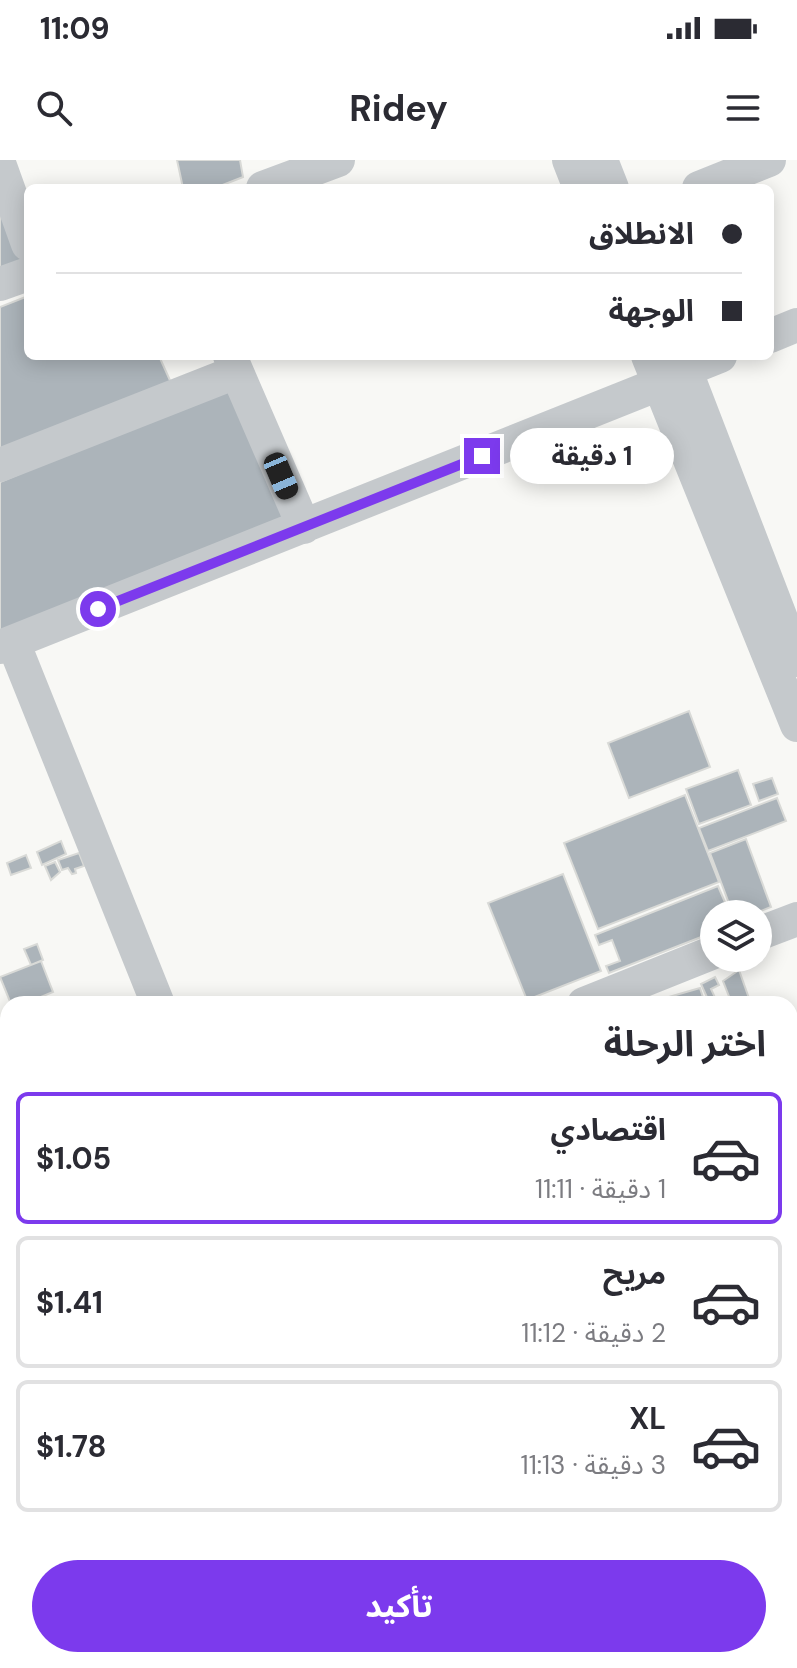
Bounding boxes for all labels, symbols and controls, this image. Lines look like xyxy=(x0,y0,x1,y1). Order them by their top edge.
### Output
text: 11:09 xyxy=(40,9,110,48)
text: Ridey xyxy=(349,85,448,132)
icon: search xyxy=(32,86,76,130)
icon: menu xyxy=(721,86,765,130)
text: الانطلاق xyxy=(589,214,694,253)
text: الوجهة xyxy=(609,291,694,330)
callout: 1 دقيقة xyxy=(510,428,674,484)
route end xyxy=(464,438,500,474)
text: 1 دقيقة xyxy=(552,439,633,473)
car xyxy=(261,449,301,503)
route start xyxy=(80,591,116,627)
map controls xyxy=(700,900,772,972)
button: layers xyxy=(700,900,772,972)
text: اختر الرحلة xyxy=(604,1020,766,1067)
text: اقتصادي xyxy=(551,1110,666,1149)
icon: car xyxy=(690,1122,762,1194)
text: $1.05 xyxy=(36,1139,111,1178)
text: 1 دقيقة · 11:11 xyxy=(535,1172,666,1206)
text: مريح xyxy=(603,1254,666,1293)
icon: car xyxy=(690,1266,762,1338)
text: $1.41 xyxy=(36,1283,103,1322)
text: 2 دقيقة · 11:12 xyxy=(521,1316,666,1350)
text: XL xyxy=(629,1399,666,1438)
icon: car xyxy=(690,1410,762,1482)
text: $1.78 xyxy=(36,1427,107,1466)
text: 3 دقيقة · 11:13 xyxy=(521,1448,666,1482)
button: تأكيد xyxy=(32,1560,766,1652)

